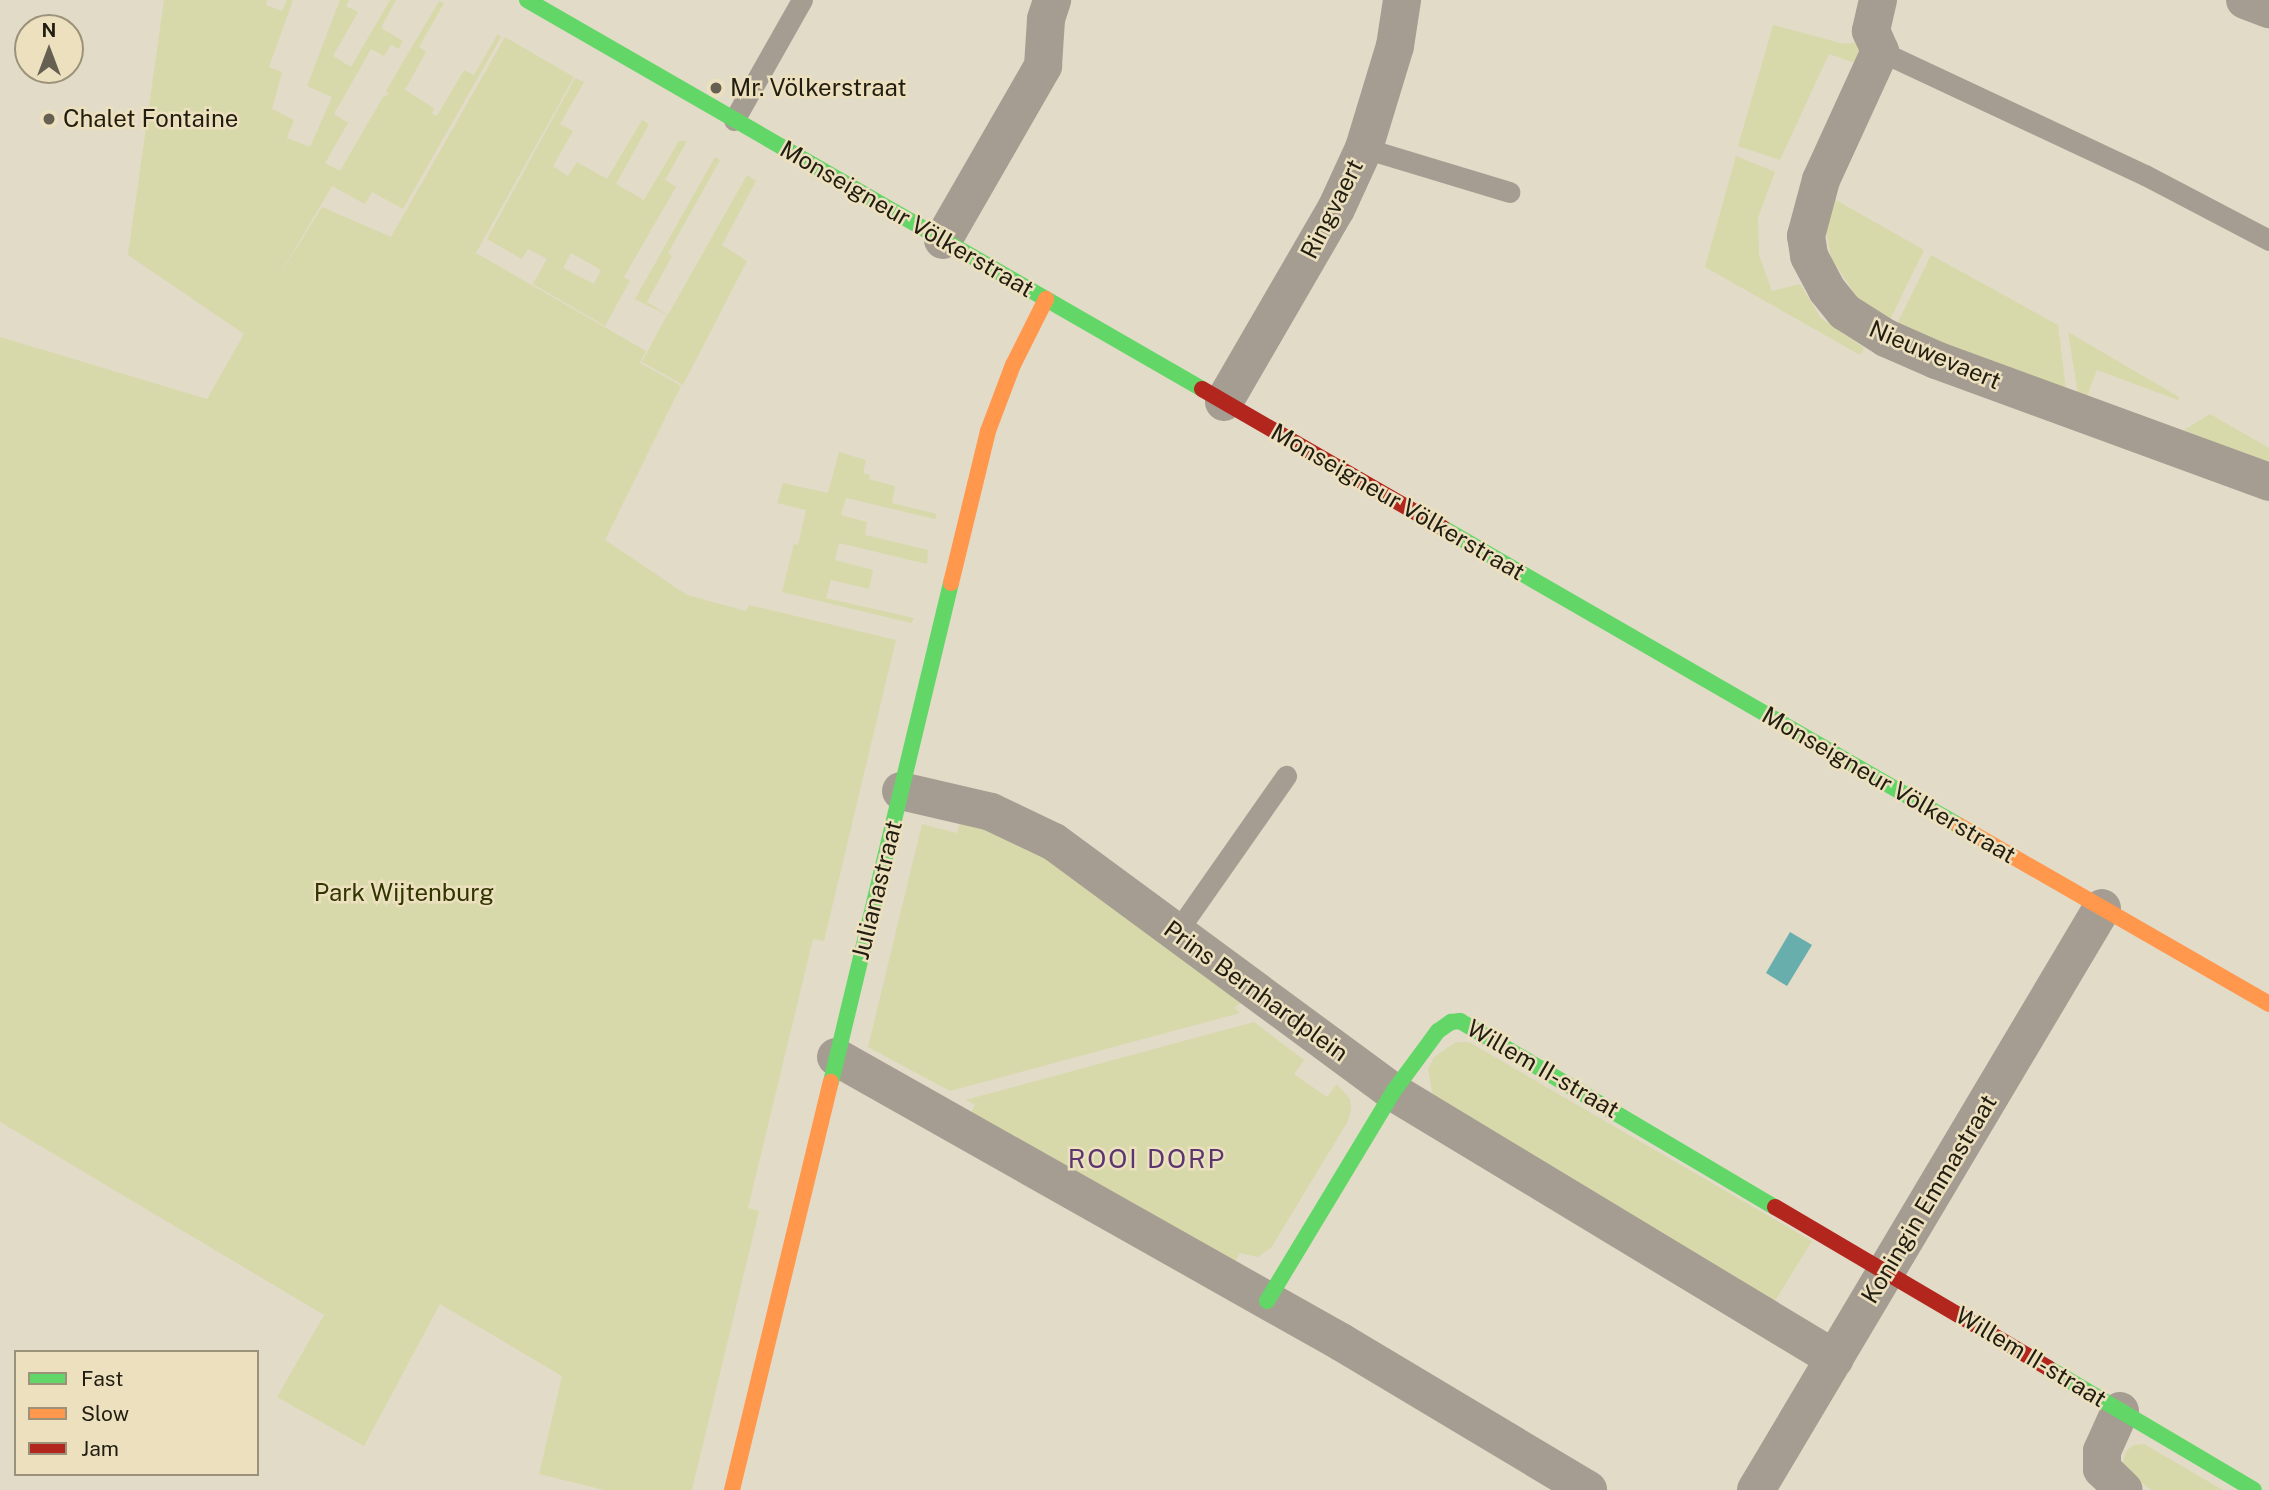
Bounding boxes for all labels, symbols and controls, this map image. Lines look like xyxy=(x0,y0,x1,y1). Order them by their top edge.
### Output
north arrow xyxy=(14,14,84,84)
text: N xyxy=(42,19,56,41)
place label: Mr. Völkerstraat xyxy=(730,74,907,102)
marker: Mr. Völkerstraat xyxy=(708,80,724,96)
place label: Chalet Fontaine xyxy=(63,105,238,133)
marker: Chalet Fontaine xyxy=(41,111,57,127)
street label: Monseigneur Völkerstraat xyxy=(775,134,1039,304)
street label: Ringvaert xyxy=(1295,154,1369,264)
street label: Nieuwevaert xyxy=(1865,314,2005,396)
street label: Monseigneur Völkerstraat xyxy=(1266,417,1530,587)
street label: Monseigneur Völkerstraat xyxy=(1757,700,2021,870)
street label: Julianastraat xyxy=(846,818,908,962)
park label: Park Wijtenburg xyxy=(314,879,494,907)
street label: Prins Bernhardplein xyxy=(1158,914,1354,1068)
street label: Willem II-straat xyxy=(1462,1014,1624,1124)
street label: Koningin Emmastraat xyxy=(1855,1089,2003,1309)
district label: ROOI DORP xyxy=(1069,1143,1225,1175)
street label: Willem II-straat xyxy=(1950,1301,2112,1413)
legend xyxy=(14,1350,259,1476)
text: Fast xyxy=(81,1366,123,1391)
text: Slow xyxy=(81,1401,129,1426)
text: Jam xyxy=(81,1436,119,1461)

